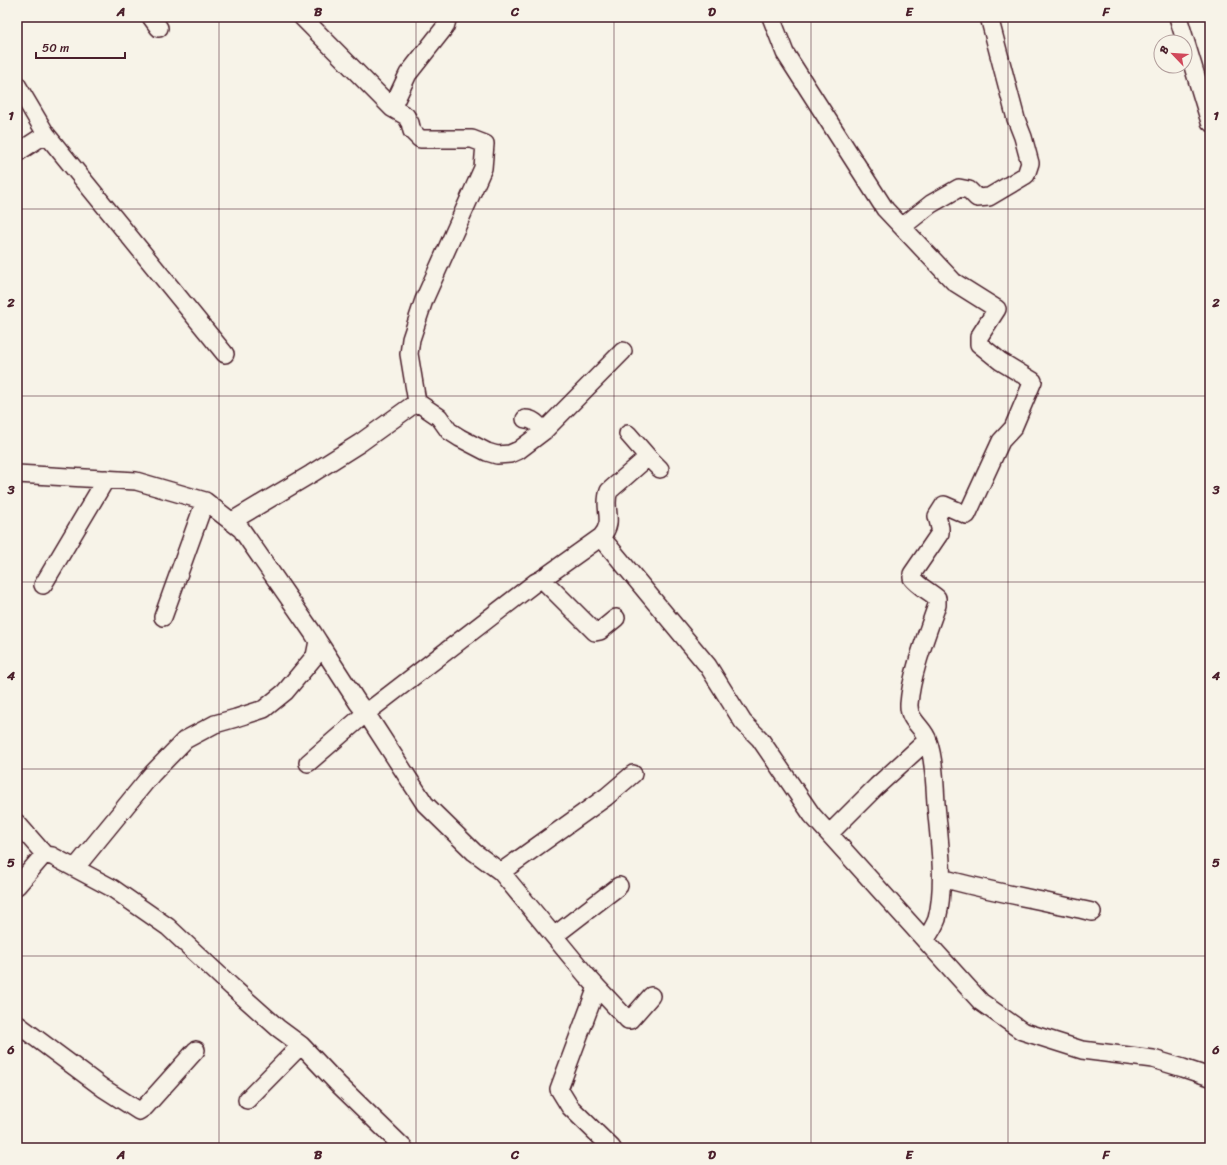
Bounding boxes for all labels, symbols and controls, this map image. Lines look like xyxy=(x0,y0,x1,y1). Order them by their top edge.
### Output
text: A xyxy=(116,0,125,23)
text: B xyxy=(314,0,323,23)
text: C xyxy=(510,0,520,23)
text: D xyxy=(708,0,716,23)
text: E xyxy=(905,0,914,23)
text: F xyxy=(1101,0,1110,23)
scale bar xyxy=(36,34,125,60)
north arrow xyxy=(1153,34,1193,74)
text: 50 m xyxy=(42,37,69,59)
text: B xyxy=(1154,43,1174,57)
text: 1 xyxy=(8,104,14,127)
text: 1 xyxy=(1213,104,1219,127)
text: 2 xyxy=(6,291,15,314)
text: 2 xyxy=(1211,291,1220,314)
text: 3 xyxy=(6,478,15,501)
text: 3 xyxy=(1211,478,1220,501)
text: 4 xyxy=(6,664,16,687)
text: 4 xyxy=(1211,664,1221,687)
text: 5 xyxy=(7,851,15,874)
text: 5 xyxy=(1212,851,1220,874)
text: 6 xyxy=(6,1038,15,1061)
text: 6 xyxy=(1211,1038,1220,1061)
text: A xyxy=(116,1143,125,1165)
text: B xyxy=(314,1143,323,1165)
text: C xyxy=(510,1143,520,1165)
text: D xyxy=(708,1143,716,1165)
text: E xyxy=(905,1143,914,1165)
text: F xyxy=(1101,1143,1110,1165)

